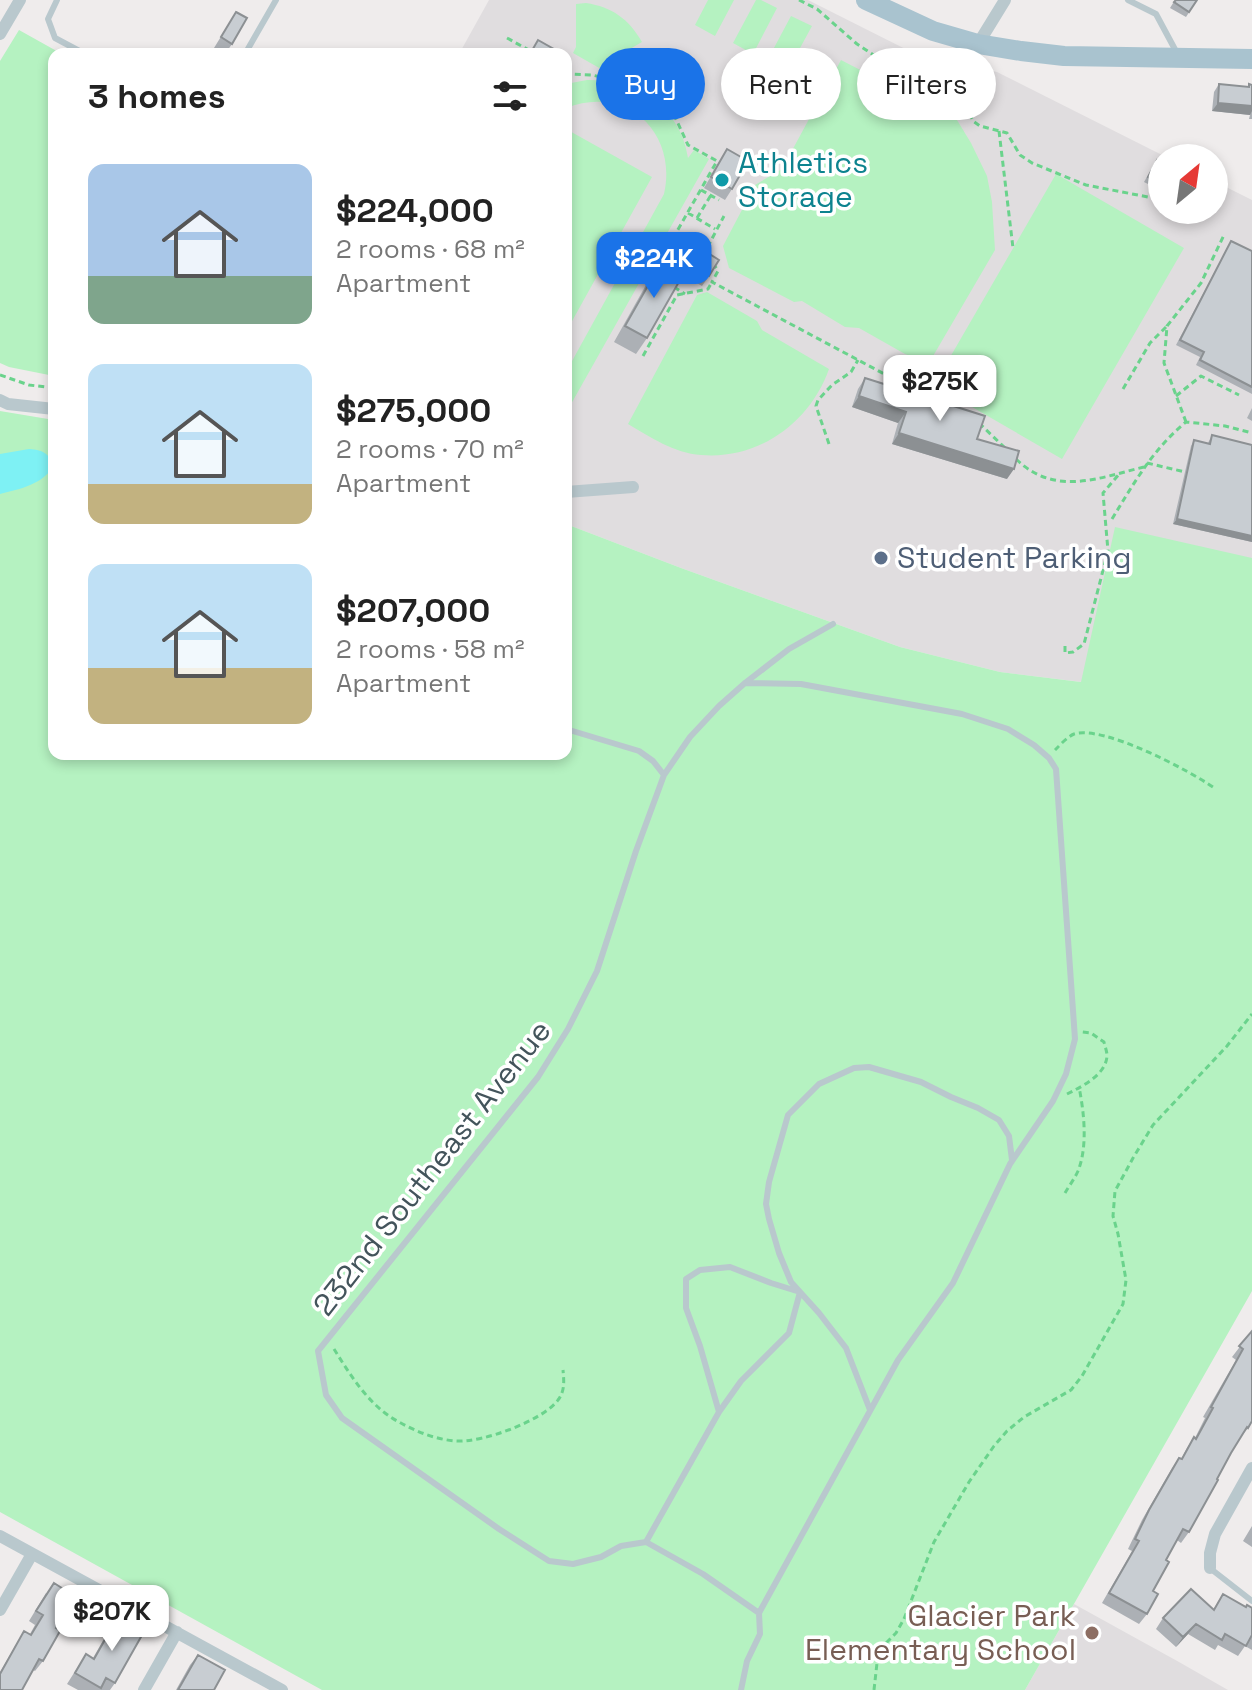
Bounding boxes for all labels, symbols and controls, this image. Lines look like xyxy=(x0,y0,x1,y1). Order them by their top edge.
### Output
chip: Buy xyxy=(596,48,705,120)
chip: Rent xyxy=(721,48,841,120)
chip: Filters xyxy=(857,48,996,120)
icon: filters xyxy=(488,74,532,118)
text: 3 homes xyxy=(88,75,226,118)
place label: Athletics Storage xyxy=(738,143,868,216)
north arrow xyxy=(1148,144,1228,224)
map controls xyxy=(1148,144,1228,224)
marker: Athletics Storage xyxy=(713,171,731,189)
text: $224,000 xyxy=(336,189,494,232)
icon: home xyxy=(152,196,248,292)
text: 2 rooms · 68 m² xyxy=(336,232,525,266)
pin: $224K xyxy=(598,232,710,300)
text: $224K xyxy=(614,241,694,275)
text: Apartment xyxy=(336,266,471,300)
pin: $275K xyxy=(884,355,996,423)
text: $275K xyxy=(901,364,979,398)
text: $275,000 xyxy=(336,389,491,432)
icon: home xyxy=(152,396,248,492)
text: 2 rooms · 70 m² xyxy=(336,432,524,466)
text: Apartment xyxy=(336,466,471,500)
place label: Student Parking xyxy=(897,538,1132,577)
marker: Student Parking xyxy=(872,549,890,567)
text: $207,000 xyxy=(336,589,490,632)
icon: home xyxy=(152,596,248,692)
text: 2 rooms · 58 m² xyxy=(336,632,524,666)
text: Apartment xyxy=(336,666,471,700)
street label: 232nd Southeast Avenue xyxy=(304,1012,559,1323)
pin: $207K xyxy=(56,1585,168,1653)
text: $207K xyxy=(73,1594,151,1628)
place label: Glacier Park Elementary School xyxy=(805,1596,1076,1669)
marker: Glacier Park Elementary School xyxy=(1083,1624,1101,1642)

